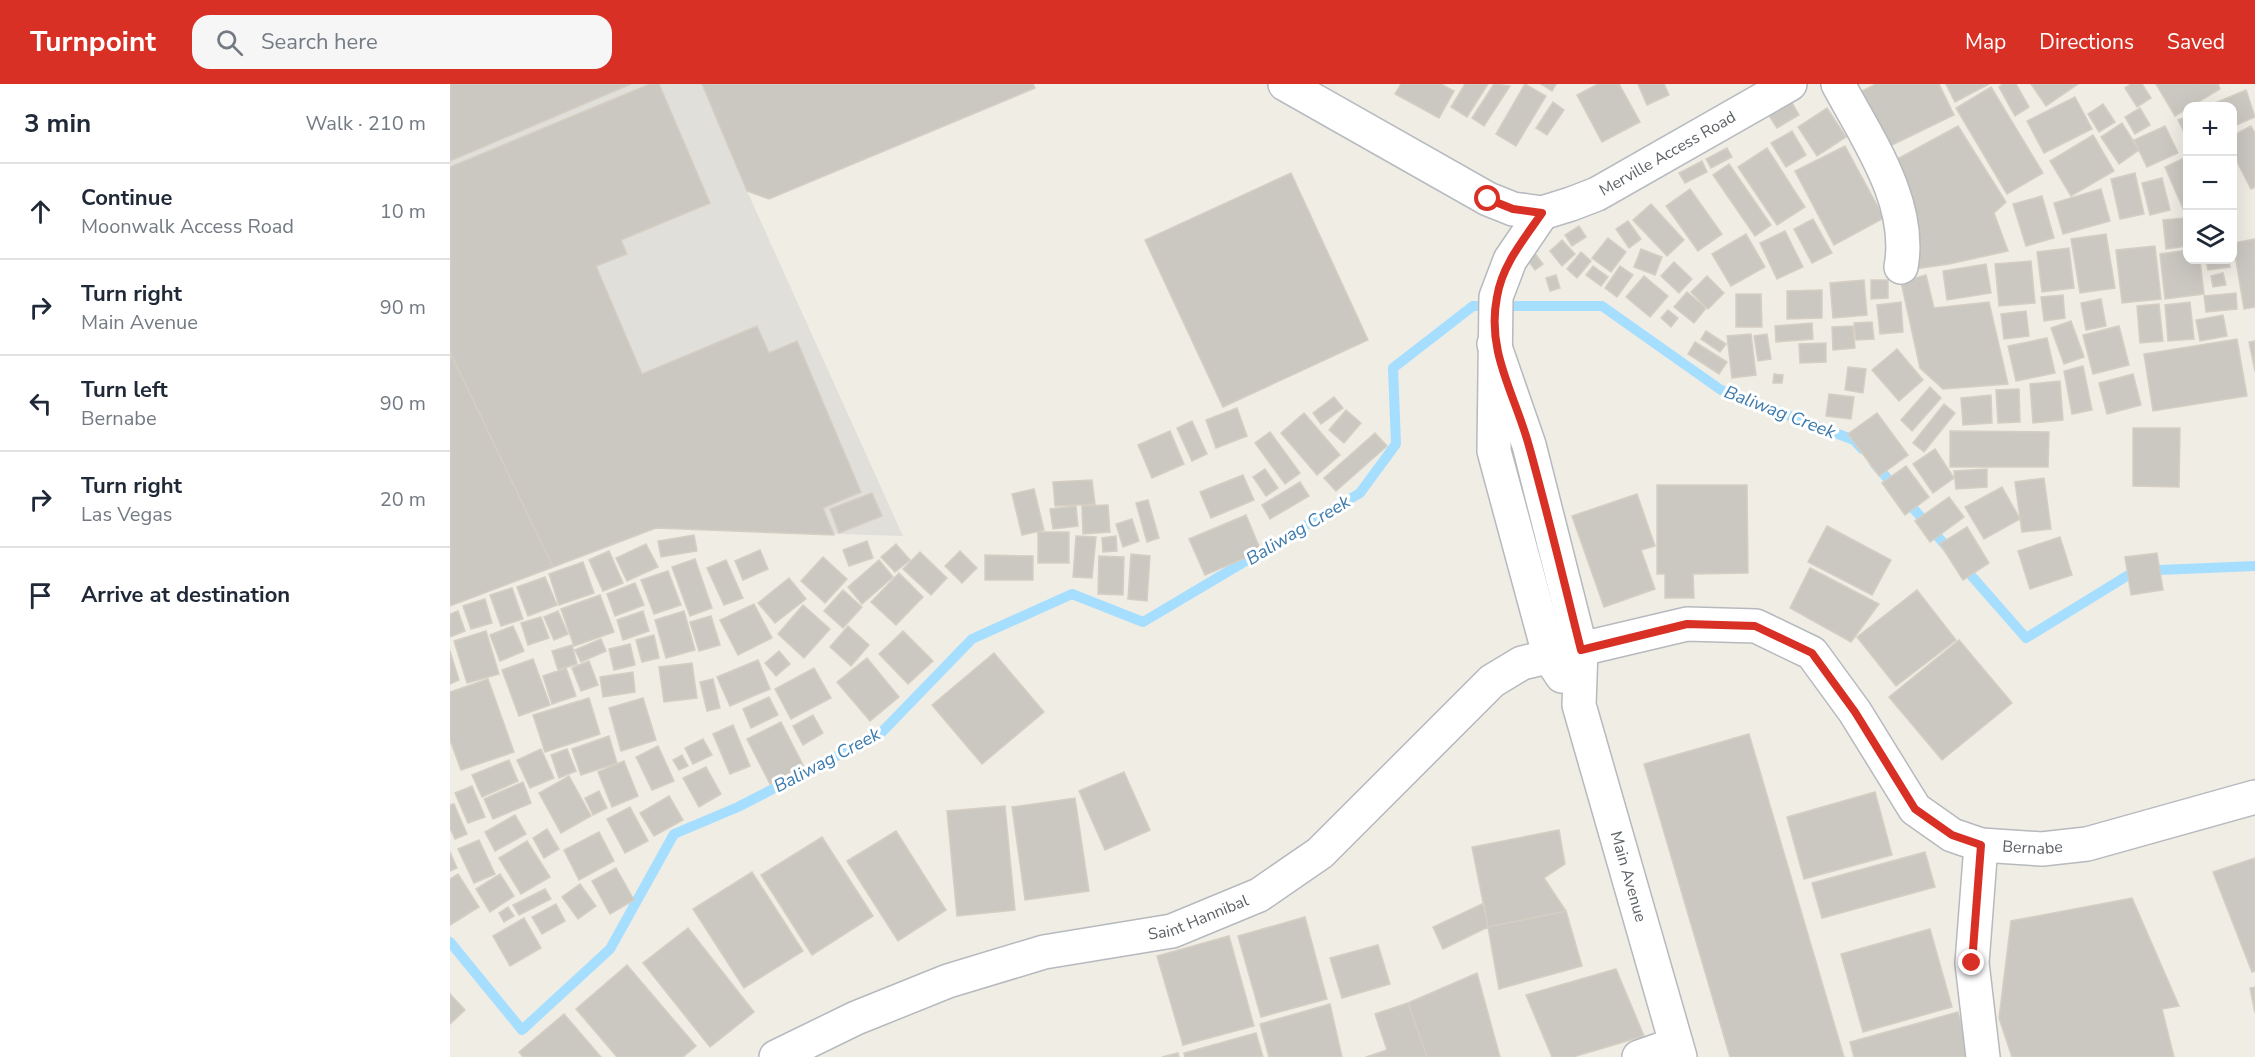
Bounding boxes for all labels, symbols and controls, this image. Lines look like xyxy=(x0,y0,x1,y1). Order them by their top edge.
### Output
search box xyxy=(192,15,612,69)
text: Turnpoint xyxy=(30,23,156,61)
icon: search xyxy=(213,26,246,59)
text: Search here xyxy=(261,27,378,57)
text: Map xyxy=(1965,28,2006,56)
text: Directions xyxy=(2039,28,2134,56)
text: Saved xyxy=(2167,28,2225,56)
map controls xyxy=(2183,102,2237,264)
button: + xyxy=(2183,102,2237,156)
text: 3 min xyxy=(24,106,91,141)
street label: Merville Access Road xyxy=(1595,106,1740,201)
text: Walk · 210 m xyxy=(306,110,426,137)
button: − xyxy=(2183,156,2237,210)
text: Continue xyxy=(81,183,172,213)
route start xyxy=(1474,185,1500,211)
icon: ahead xyxy=(24,195,57,228)
text: 10 m xyxy=(380,198,426,225)
button: layers xyxy=(2183,210,2237,264)
text: Moonwalk Access Road xyxy=(81,213,294,240)
text: Turn right xyxy=(81,279,182,309)
icon: right xyxy=(24,291,57,324)
text: 90 m xyxy=(380,294,426,321)
text: Main Avenue xyxy=(81,309,198,336)
text: Turn left xyxy=(81,375,168,405)
water label: Baliwag Creek xyxy=(1721,380,1840,445)
icon: left xyxy=(24,387,57,420)
text: 90 m xyxy=(380,390,426,417)
text: Bernabe xyxy=(81,405,157,432)
text: Turn right xyxy=(81,471,182,501)
icon: right xyxy=(24,483,57,516)
text: 20 m xyxy=(380,486,426,513)
water label: Baliwag Creek xyxy=(1241,489,1355,571)
text: Las Vegas xyxy=(81,501,172,528)
icon: arrive xyxy=(24,579,57,612)
text: Arrive at destination xyxy=(81,580,290,610)
water label: Baliwag Creek xyxy=(770,721,885,798)
street label: Main Avenue xyxy=(1605,829,1652,925)
street label: Bernabe xyxy=(2002,835,2064,860)
street label: Saint Hannibal xyxy=(1146,889,1252,946)
route end xyxy=(1958,949,1984,975)

